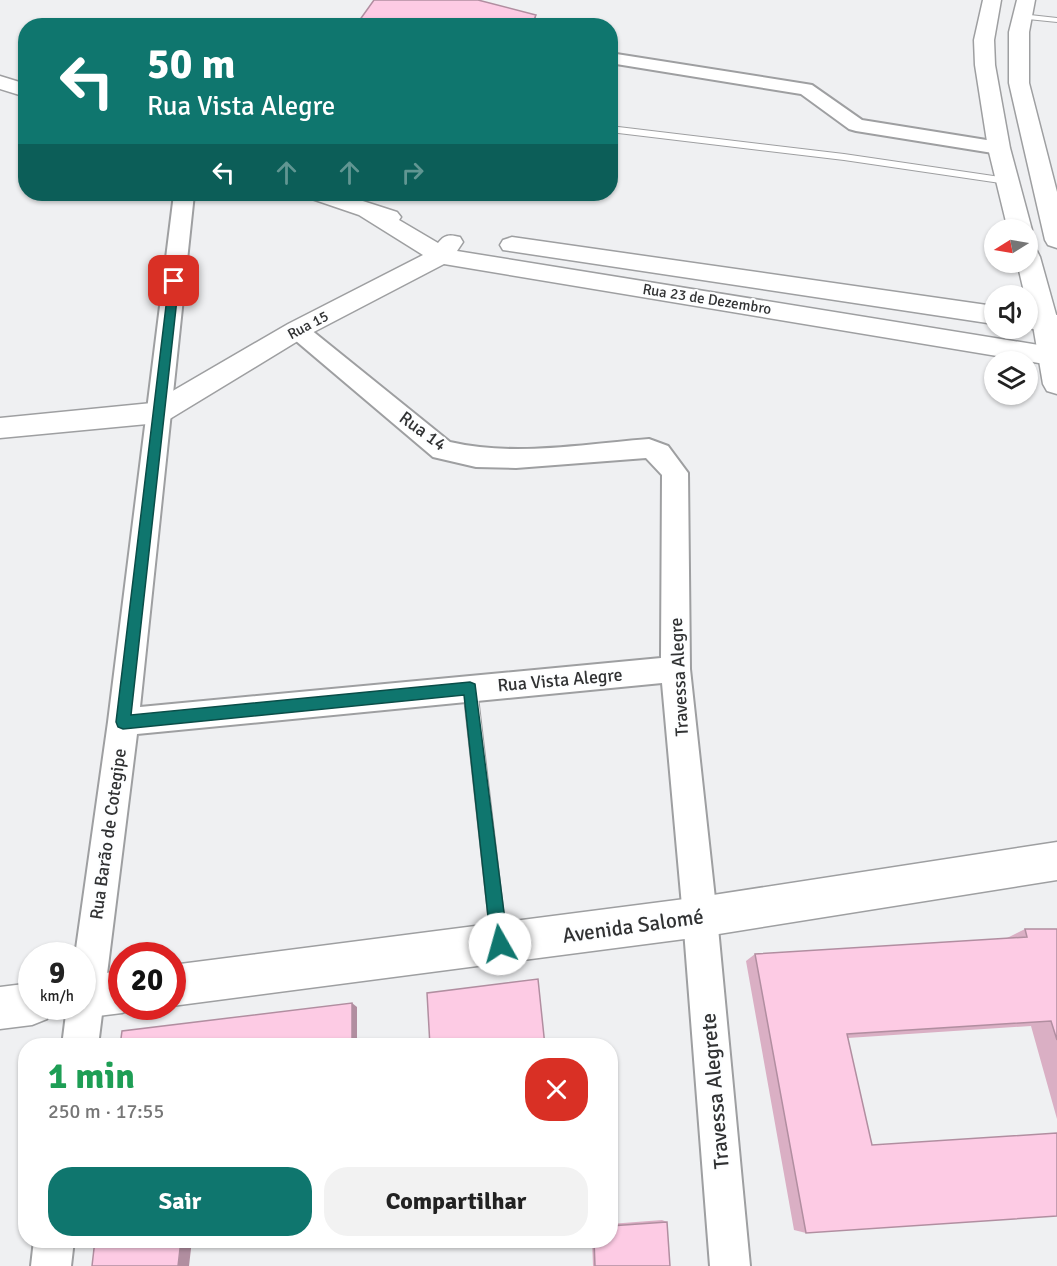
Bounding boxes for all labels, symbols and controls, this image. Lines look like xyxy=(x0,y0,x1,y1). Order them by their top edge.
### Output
text: 50 m xyxy=(147,39,236,90)
icon: left xyxy=(48,42,126,120)
text: Rua Vista Alegre xyxy=(147,90,335,123)
icon: left xyxy=(207,156,240,189)
icon: ahead xyxy=(270,156,303,189)
icon: ahead xyxy=(333,156,366,189)
icon: right xyxy=(396,156,429,189)
north arrow xyxy=(984,219,1038,273)
map controls xyxy=(984,219,1038,405)
pin xyxy=(148,255,199,306)
icon: arrive xyxy=(157,264,190,297)
street label: Rua 23 de Dezembro xyxy=(641,280,773,318)
button: sound xyxy=(984,285,1038,339)
street label: Rua 15 xyxy=(284,307,332,343)
button: layers xyxy=(984,351,1038,405)
street label: Rua 14 xyxy=(395,407,451,456)
street label: Travessa Alegre xyxy=(665,617,693,737)
street label: Rua Vista Alegre xyxy=(496,664,624,696)
street label: Rua Barão de Cotegipe xyxy=(85,747,131,921)
street label: Avenida Salomé xyxy=(561,903,705,949)
position arrow xyxy=(468,912,532,976)
speed limit sign: 20 xyxy=(108,942,186,1020)
text: 9 xyxy=(49,955,65,992)
text: km/h xyxy=(40,987,74,1005)
street label: Travessa Alegrete xyxy=(695,1012,735,1170)
text: 1 min xyxy=(48,1054,135,1099)
button: close xyxy=(525,1058,588,1121)
text: 250 m · 17:55 xyxy=(48,1099,164,1124)
button: Sair xyxy=(48,1167,312,1236)
button: Compartilhar xyxy=(324,1167,588,1236)

